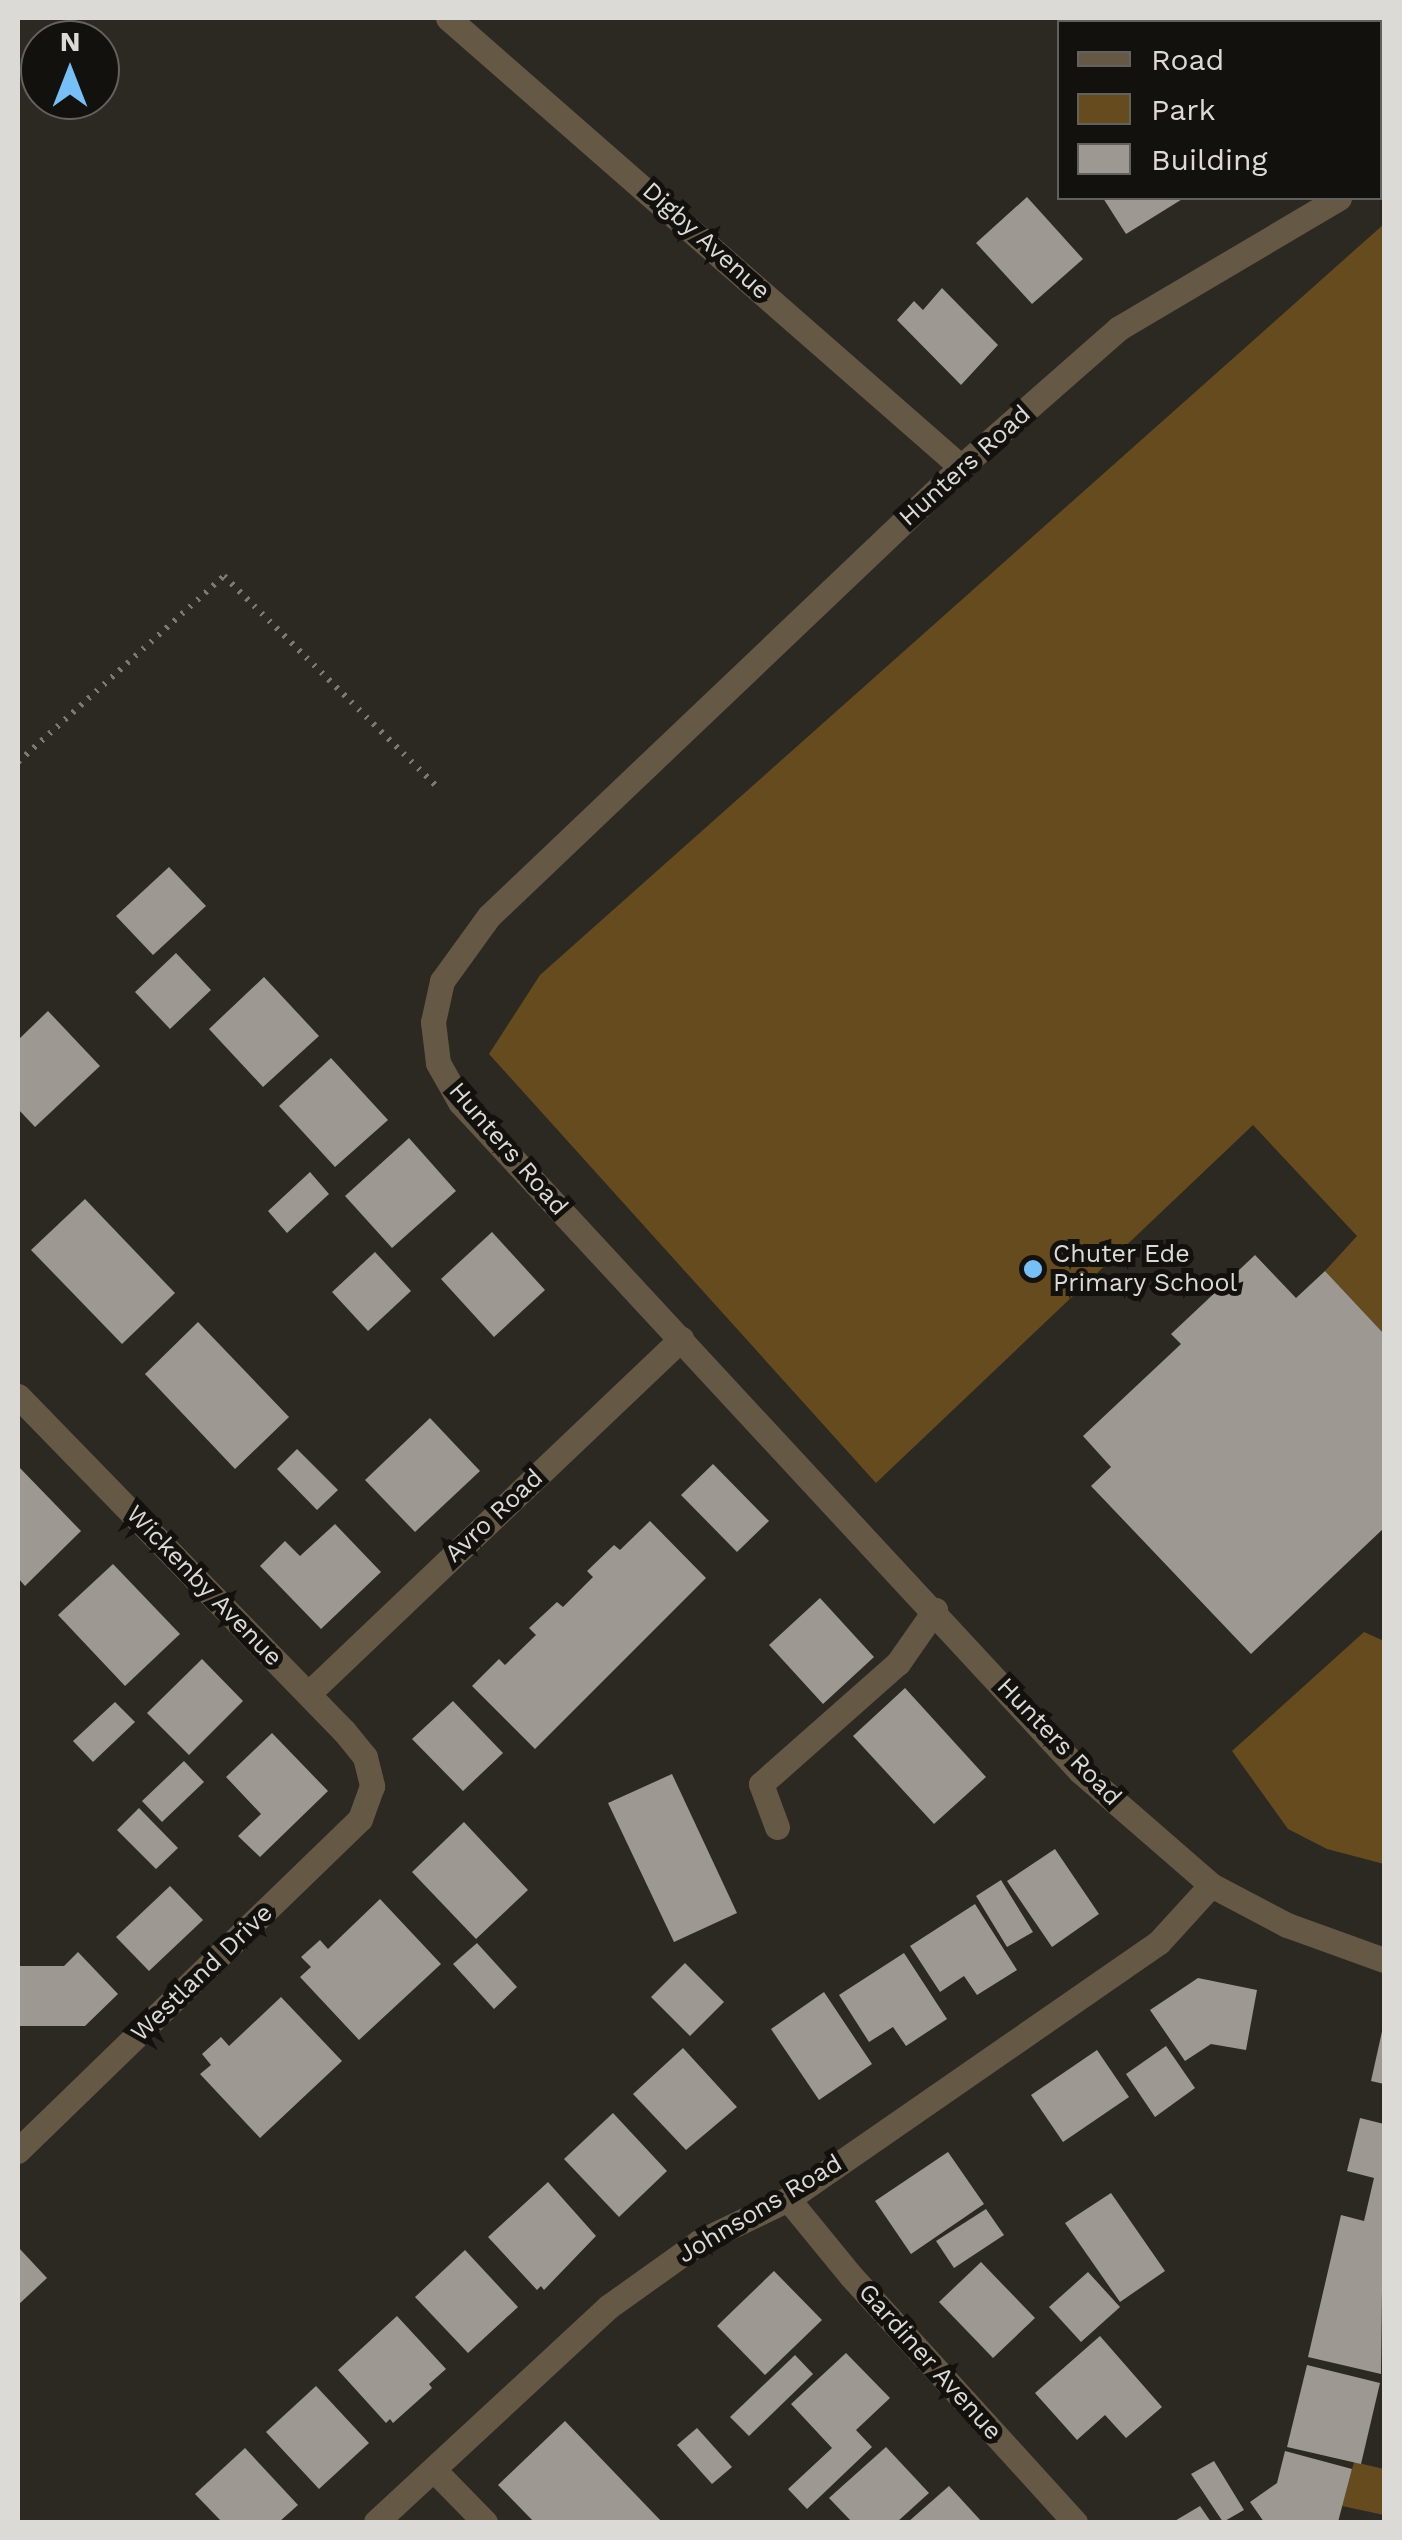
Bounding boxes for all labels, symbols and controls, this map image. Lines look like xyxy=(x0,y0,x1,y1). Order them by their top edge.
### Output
north arrow xyxy=(20,20,120,120)
legend xyxy=(1057,20,1382,200)
text: N xyxy=(60,25,80,58)
text: Road xyxy=(1151,42,1224,77)
text: Park xyxy=(1151,92,1216,127)
text: Building xyxy=(1151,142,1268,177)
street label: Digby Avenue xyxy=(635,175,777,307)
street label: Hunters Road xyxy=(893,399,1037,533)
street label: Hunters Road xyxy=(442,1076,574,1222)
place label: Chuter Ede Primary School xyxy=(1053,1240,1238,1299)
marker: Chuter Ede Primary School xyxy=(1022,1258,1044,1280)
street label: Avro Road xyxy=(439,1463,549,1569)
street label: Wickenby Avenue xyxy=(119,1499,289,1673)
street label: Hunters Road xyxy=(990,1672,1128,1812)
street label: Westland Drive xyxy=(125,1898,279,2048)
street label: Johnsons Road xyxy=(672,2148,848,2270)
street label: Gardiner Avenue xyxy=(851,2277,1009,2447)

